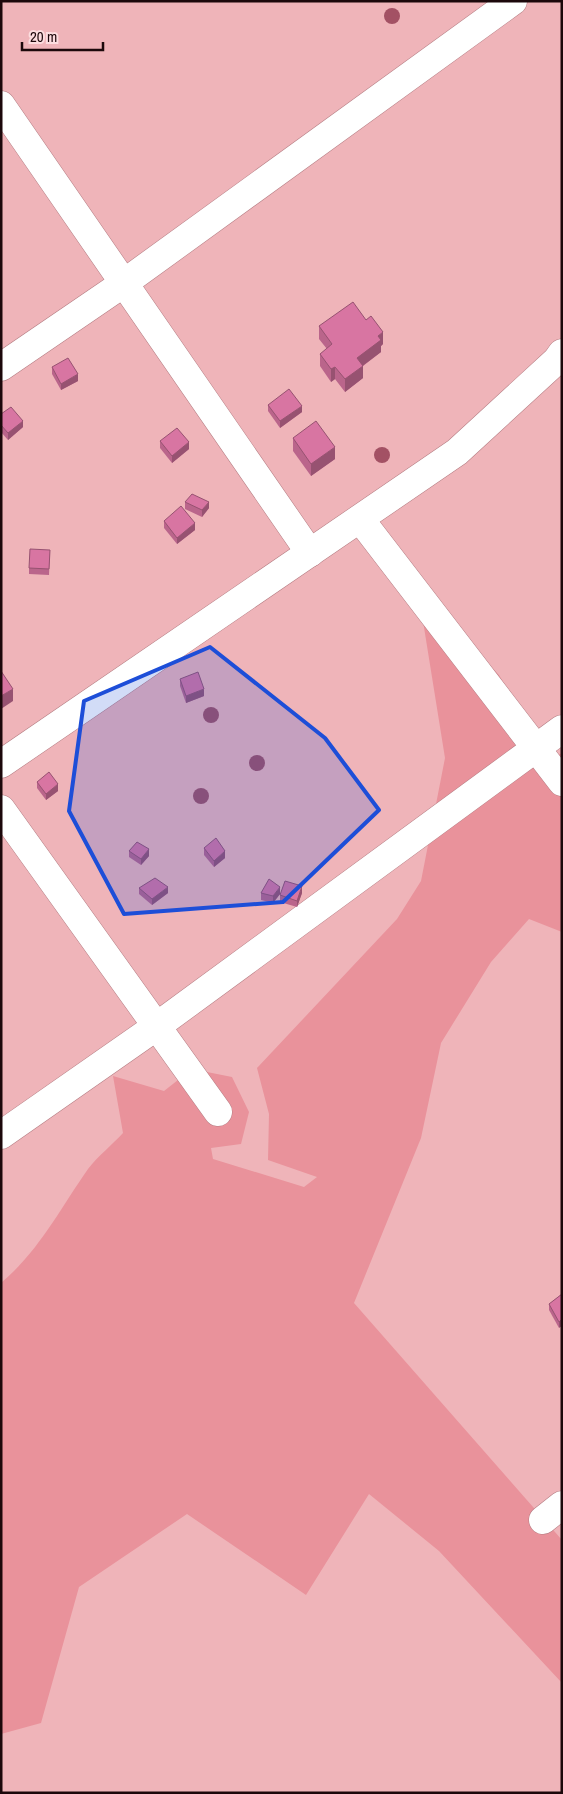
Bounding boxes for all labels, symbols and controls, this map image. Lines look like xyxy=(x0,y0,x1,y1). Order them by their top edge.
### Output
scale bar xyxy=(22,20,104,52)
text: 20 m xyxy=(30,26,57,47)

